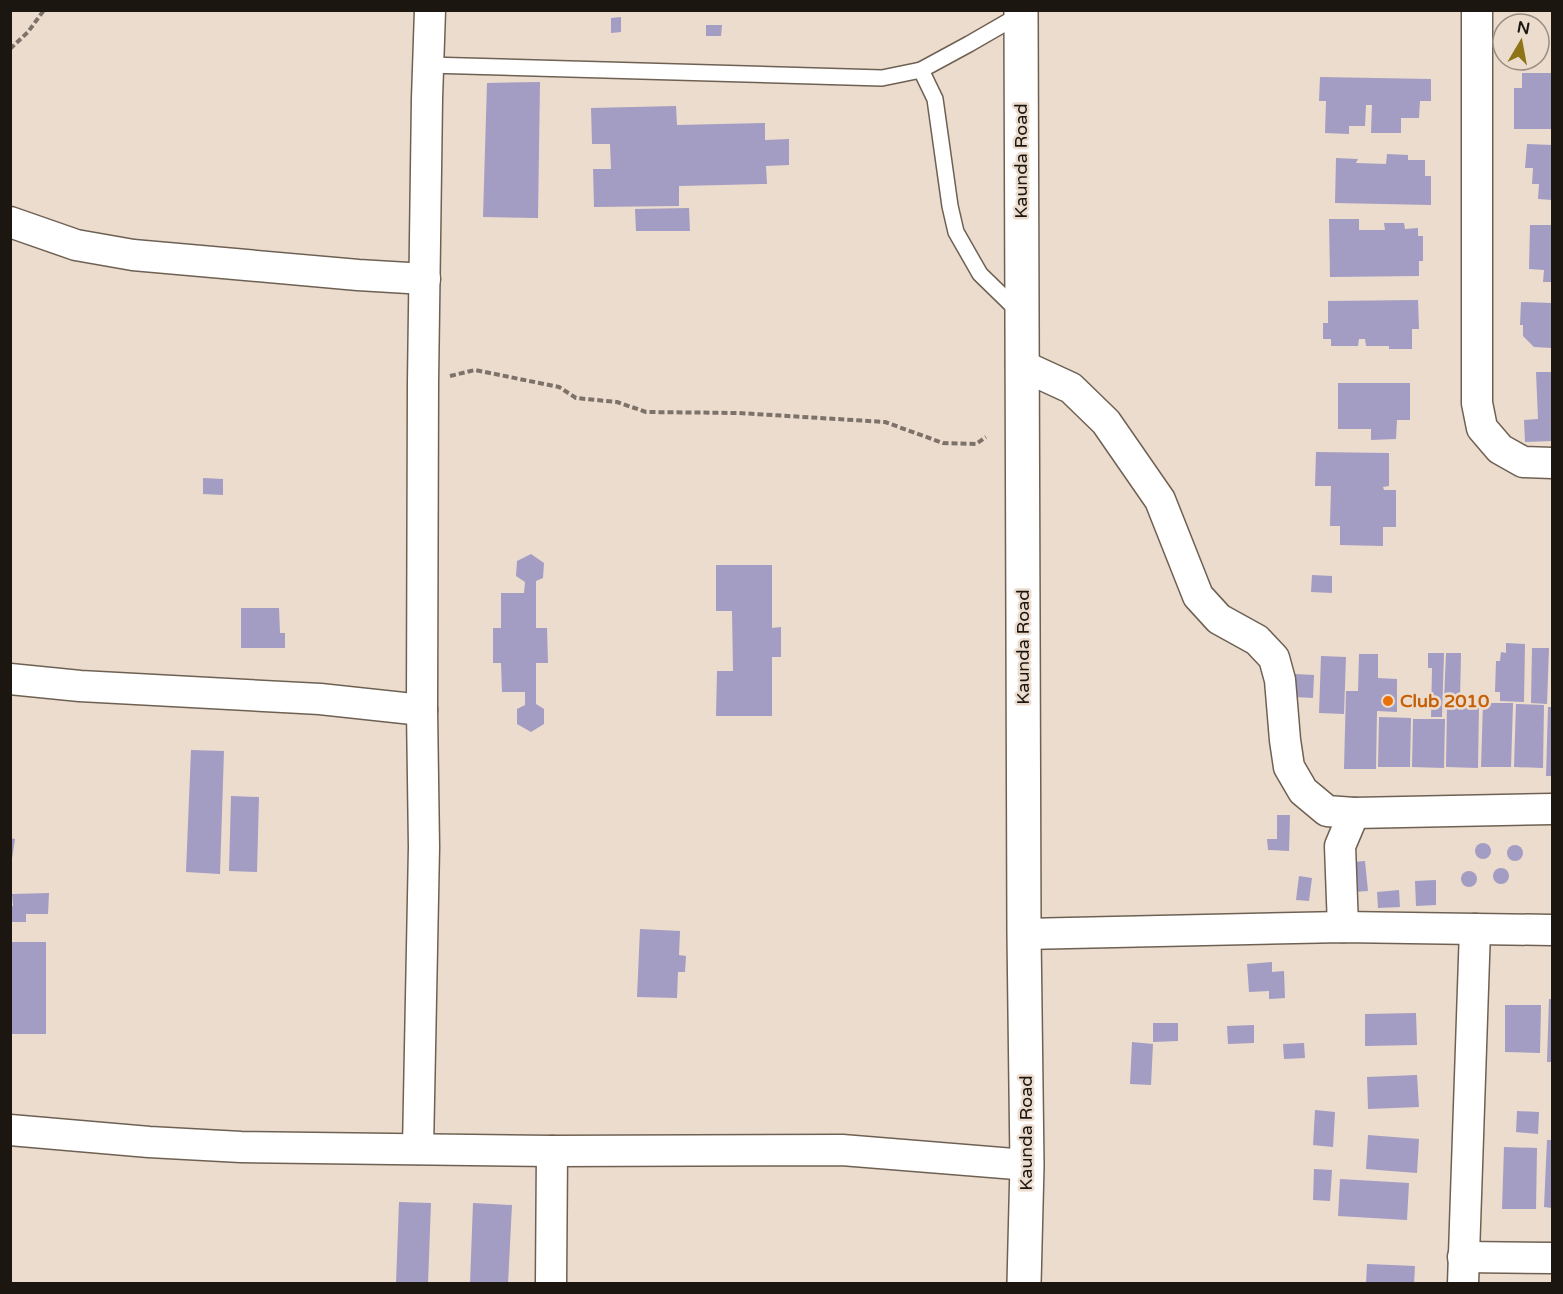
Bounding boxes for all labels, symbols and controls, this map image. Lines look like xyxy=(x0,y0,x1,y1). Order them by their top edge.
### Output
north arrow xyxy=(1491,12,1551,72)
text: N xyxy=(1515,17,1531,39)
street label: Kaunda Road xyxy=(1010,103,1032,219)
street label: Kaunda Road xyxy=(1012,589,1034,705)
place label: Club 2010 xyxy=(1400,690,1489,712)
marker: Club 2010 xyxy=(1381,694,1395,708)
street label: Kaunda Road xyxy=(1015,1075,1037,1191)

